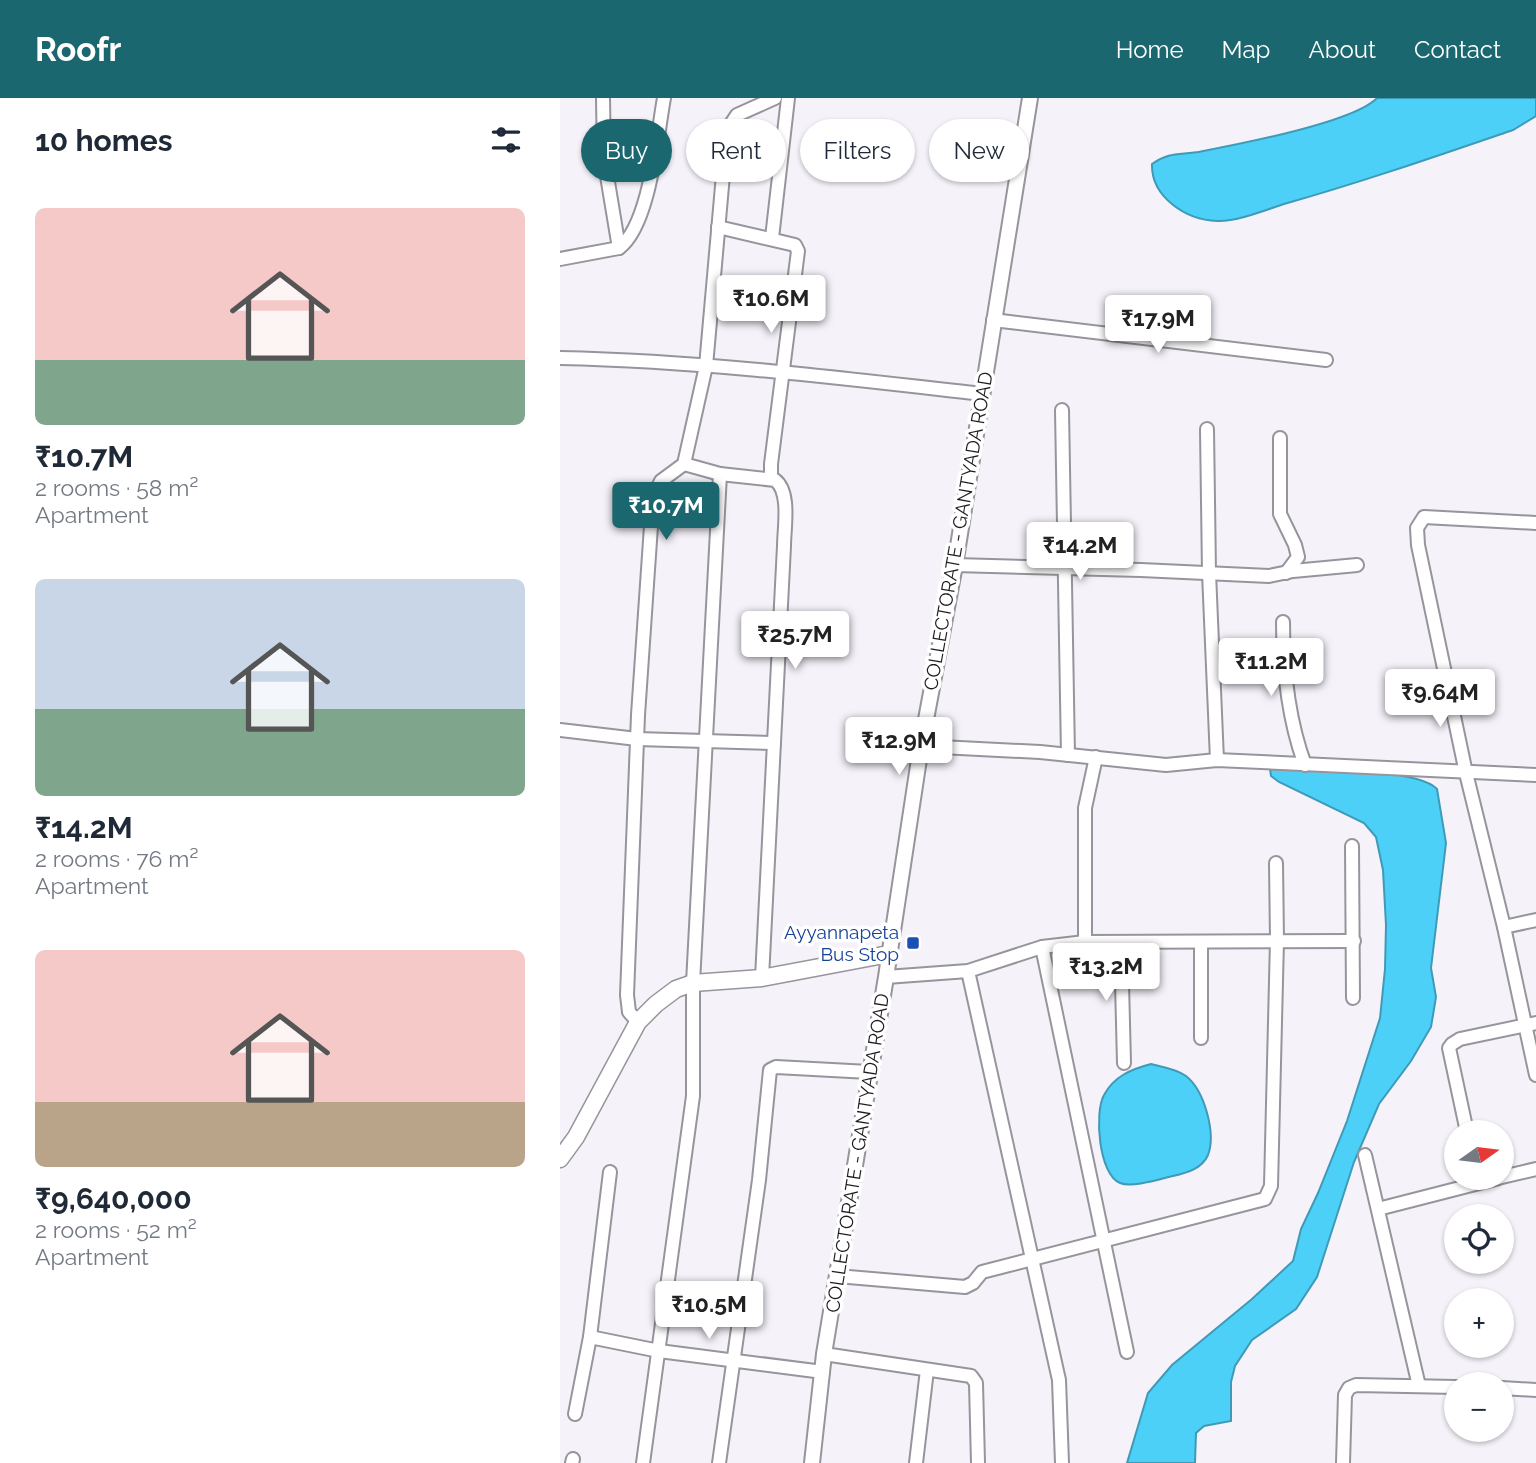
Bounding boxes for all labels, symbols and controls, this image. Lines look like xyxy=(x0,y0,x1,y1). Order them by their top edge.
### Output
text: Roofr xyxy=(35,30,121,69)
text: Home xyxy=(1116,35,1184,64)
text: Map xyxy=(1222,35,1270,64)
text: About xyxy=(1308,35,1376,64)
text: Contact xyxy=(1414,35,1501,64)
chip: Buy xyxy=(581,119,672,182)
chip: Rent xyxy=(686,119,786,182)
chip: Filters xyxy=(800,119,915,182)
chip: New xyxy=(929,119,1029,182)
icon: filters xyxy=(487,121,525,159)
text: 10 homes xyxy=(35,123,172,158)
icon: home xyxy=(217,253,343,379)
pin: ₹10.6M xyxy=(714,275,828,335)
text: ₹10.6M xyxy=(733,284,809,311)
pin: ₹17.9M xyxy=(1101,296,1215,355)
text: ₹17.9M xyxy=(1121,304,1195,331)
street label: COLLECTORATE - GANTYADA ROAD xyxy=(919,370,997,692)
text: ₹10.7M xyxy=(35,439,133,474)
text: 2 rooms · 58 m² xyxy=(35,474,198,501)
pin: ₹10.7M xyxy=(609,482,723,542)
text: ₹10.7M xyxy=(628,491,704,518)
text: Apartment xyxy=(35,501,149,528)
pin: ₹14.2M xyxy=(1023,522,1137,582)
text: ₹14.2M xyxy=(1043,531,1117,558)
pin: ₹25.7M xyxy=(738,612,852,671)
text: ₹25.7M xyxy=(757,620,833,647)
icon: home xyxy=(217,624,343,750)
pin: ₹11.2M xyxy=(1214,638,1328,698)
text: ₹11.2M xyxy=(1234,647,1308,674)
pin: ₹9.64M xyxy=(1383,670,1497,729)
text: ₹9.64M xyxy=(1401,678,1479,705)
pin: ₹12.9M xyxy=(842,718,956,777)
text: ₹12.9M xyxy=(861,726,937,753)
text: ₹14.2M xyxy=(35,810,133,845)
text: 2 rooms · 76 m² xyxy=(35,845,198,872)
text: Apartment xyxy=(35,872,149,899)
place label: Ayyannapeta Bus Stop xyxy=(784,921,899,965)
marker: Ayyannapeta Bus Stop xyxy=(905,935,921,951)
pin: ₹13.2M xyxy=(1049,944,1163,1003)
text: ₹13.2M xyxy=(1069,952,1143,979)
street label: COLLECTORATE - GANTYADA ROAD xyxy=(821,992,893,1314)
icon: home xyxy=(217,995,343,1121)
north arrow xyxy=(1444,1120,1514,1190)
map controls xyxy=(1444,1120,1514,1442)
text: ₹9,640,000 xyxy=(35,1181,192,1216)
button: locate xyxy=(1444,1204,1514,1274)
text: 2 rooms · 52 m² xyxy=(35,1216,197,1243)
text: Apartment xyxy=(35,1243,149,1270)
pin: ₹10.5M xyxy=(652,1282,766,1341)
button: + xyxy=(1444,1288,1514,1358)
text: ₹10.5M xyxy=(671,1290,747,1317)
button: − xyxy=(1444,1372,1514,1442)

